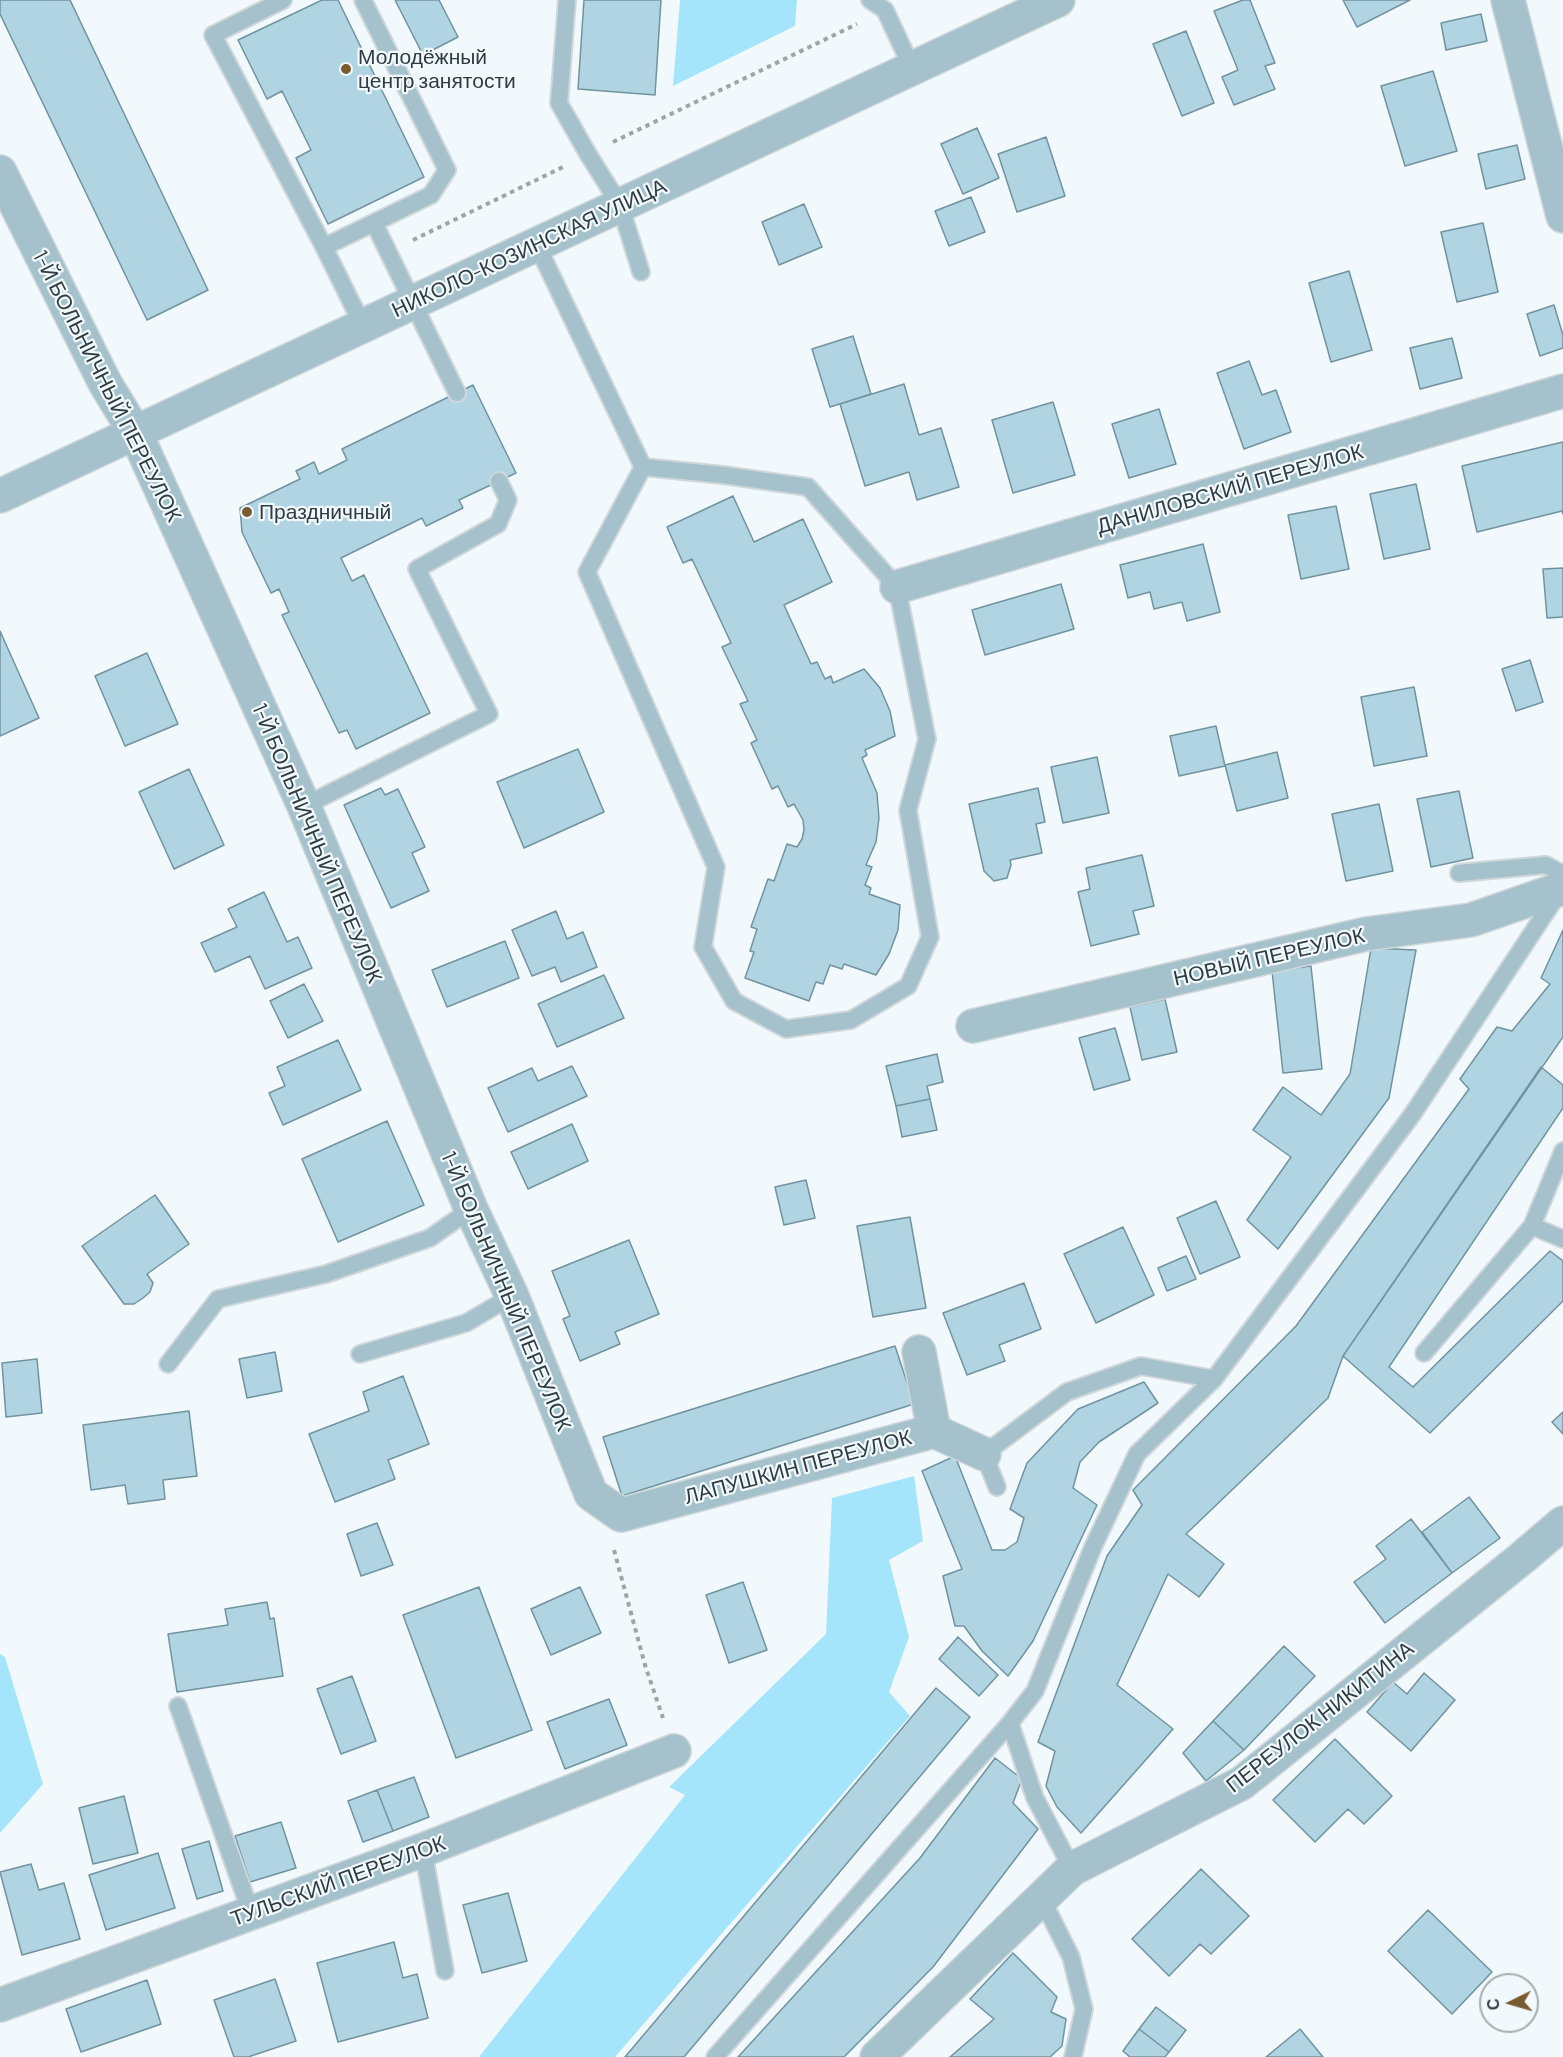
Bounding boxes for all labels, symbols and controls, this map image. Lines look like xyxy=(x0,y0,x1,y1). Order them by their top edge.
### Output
place label: Молодёжный центр занятости xyxy=(358,44,516,94)
marker: Молодёжный центр занятости xyxy=(339,62,353,76)
street label: НИКОЛО-КОЗИНСКАЯ УЛИЦА xyxy=(388,173,670,323)
street label: 1-Й БОЛЬНИЧНЫЙ ПЕРЕУЛОК xyxy=(27,246,187,526)
street label: ДАНИЛОВСКИЙ ПЕРЕУЛОК xyxy=(1094,439,1366,539)
place label: Праздничный xyxy=(259,499,391,525)
marker: Праздничный xyxy=(240,505,254,519)
street label: 1-Й БОЛЬНИЧНЫЙ ПЕРЕУЛОК xyxy=(246,699,388,987)
street label: НОВЫЙ ПЕРЕУЛОК xyxy=(1171,923,1367,991)
street label: 1-Й БОЛЬНИЧНЫЙ ПЕРЕУЛОК xyxy=(435,1147,577,1435)
street label: ЛАПУШКИН ПЕРЕУЛОК xyxy=(682,1425,914,1509)
street label: ПЕРЕУЛОК НИКИТИНА xyxy=(1221,1636,1419,1798)
street label: ТУЛЬСКИЙ ПЕРЕУЛОК xyxy=(227,1830,449,1932)
north arrow xyxy=(1479,1973,1539,2033)
text: С xyxy=(1483,1998,1503,2011)

